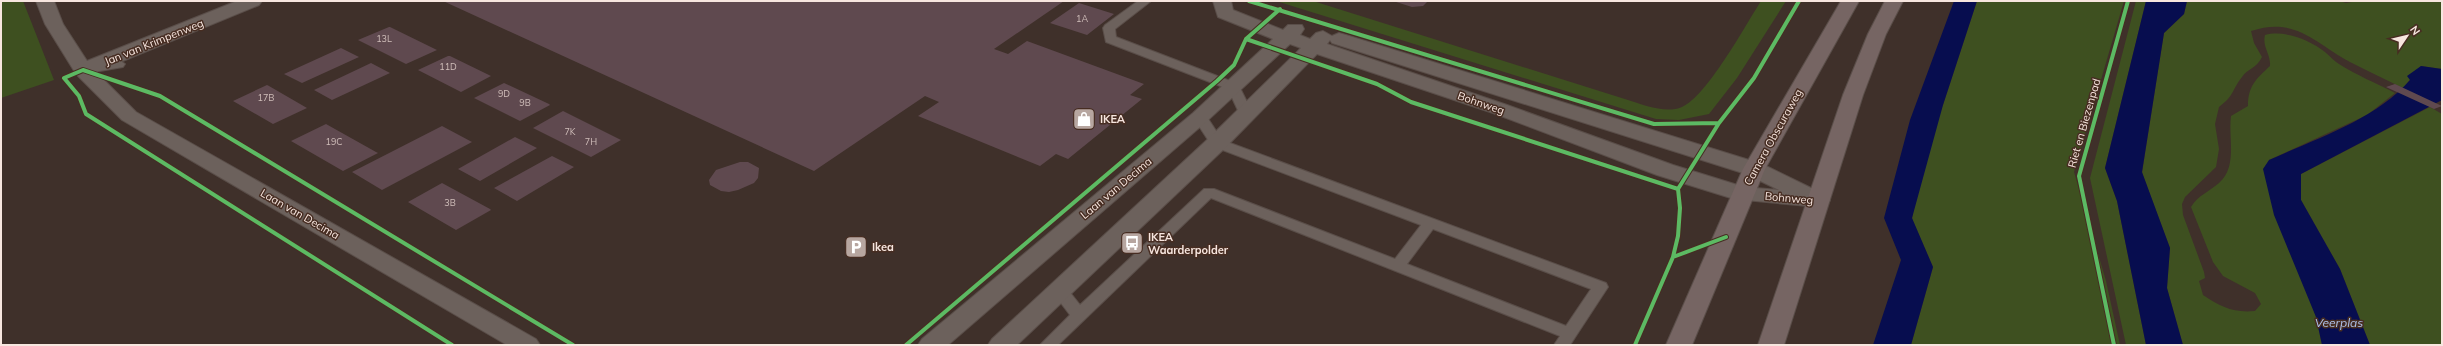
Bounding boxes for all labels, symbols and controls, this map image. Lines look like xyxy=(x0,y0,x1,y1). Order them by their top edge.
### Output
house number: 1A xyxy=(1076,13,1088,24)
street label: Jan van Krimpenweg xyxy=(102,16,206,68)
north arrow xyxy=(2387,16,2427,56)
text: N xyxy=(2407,23,2423,38)
house number: 13L xyxy=(376,33,392,44)
house number: 11D xyxy=(439,61,457,72)
street label: Riet en Biezenpad xyxy=(2065,77,2103,169)
street label: Camera Obscuraweg xyxy=(1741,86,1805,188)
house number: 9D xyxy=(498,88,510,99)
street label: Bohnweg xyxy=(1456,88,1506,118)
house number: 17B xyxy=(258,92,274,103)
house number: 9B xyxy=(519,97,531,108)
shop icon: IKEA xyxy=(1071,106,1097,132)
place label: IKEA xyxy=(1100,112,1126,126)
house number: 7K xyxy=(564,126,576,137)
house number: 19C xyxy=(326,136,342,147)
house number: 7H xyxy=(585,136,597,147)
street label: Laan van Decima xyxy=(1078,154,1154,222)
street label: Laan van Decima xyxy=(258,186,342,242)
street label: Bohnweg xyxy=(1764,189,1814,207)
house number: 3B xyxy=(444,197,456,208)
bus stop icon: IKEA Waarderpolder xyxy=(1119,230,1145,256)
place label: IKEA Waarderpolder xyxy=(1148,230,1229,257)
parking icon: Ikea xyxy=(843,234,869,260)
place label: Ikea xyxy=(872,240,894,254)
water label: Veerplas xyxy=(2315,315,2363,330)

